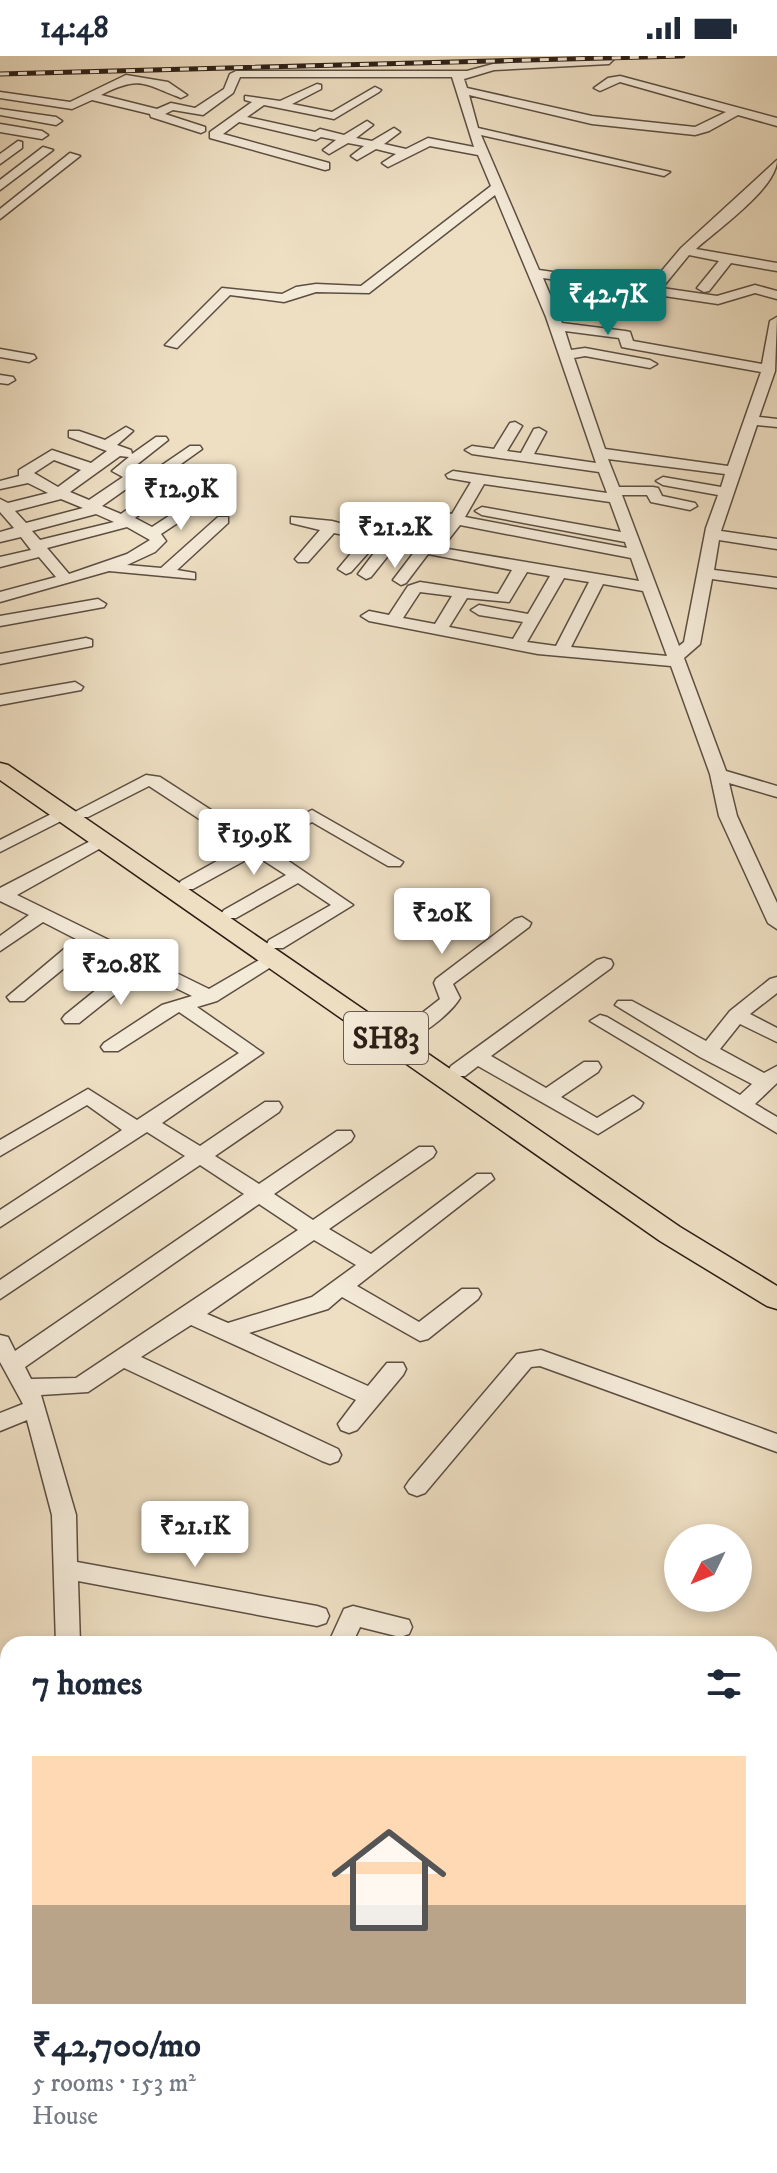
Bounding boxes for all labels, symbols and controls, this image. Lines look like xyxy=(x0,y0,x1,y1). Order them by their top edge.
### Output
text: 14:48 xyxy=(40,10,108,47)
pin: ₹42.7K xyxy=(543,269,673,337)
text: ₹42.7K xyxy=(568,278,648,311)
pin: ₹12.9K xyxy=(116,464,246,532)
text: ₹12.9K xyxy=(144,473,218,506)
pin: ₹21.2K xyxy=(330,502,460,570)
text: ₹21.2K xyxy=(358,511,432,544)
pin: ₹19.9K xyxy=(189,809,319,877)
text: ₹19.9K xyxy=(217,818,291,851)
pin: ₹20K xyxy=(395,888,489,956)
text: ₹20K xyxy=(412,897,472,930)
pin: ₹20.8K xyxy=(56,939,186,1007)
text: ₹20.8K xyxy=(81,948,161,981)
road number: SH83 xyxy=(344,1012,428,1064)
pin: ₹21.1K xyxy=(130,1501,260,1569)
text: ₹21.1K xyxy=(159,1510,231,1543)
north arrow xyxy=(664,1524,752,1612)
map controls xyxy=(664,1524,752,1612)
icon: filters xyxy=(702,1662,746,1706)
text: 7 homes xyxy=(32,1663,142,1705)
icon: home xyxy=(317,1808,461,1952)
text: ₹42,700/mo xyxy=(32,2025,201,2067)
text: 5 rooms · 153 m² xyxy=(32,2067,196,2100)
text: House xyxy=(32,2100,98,2133)

